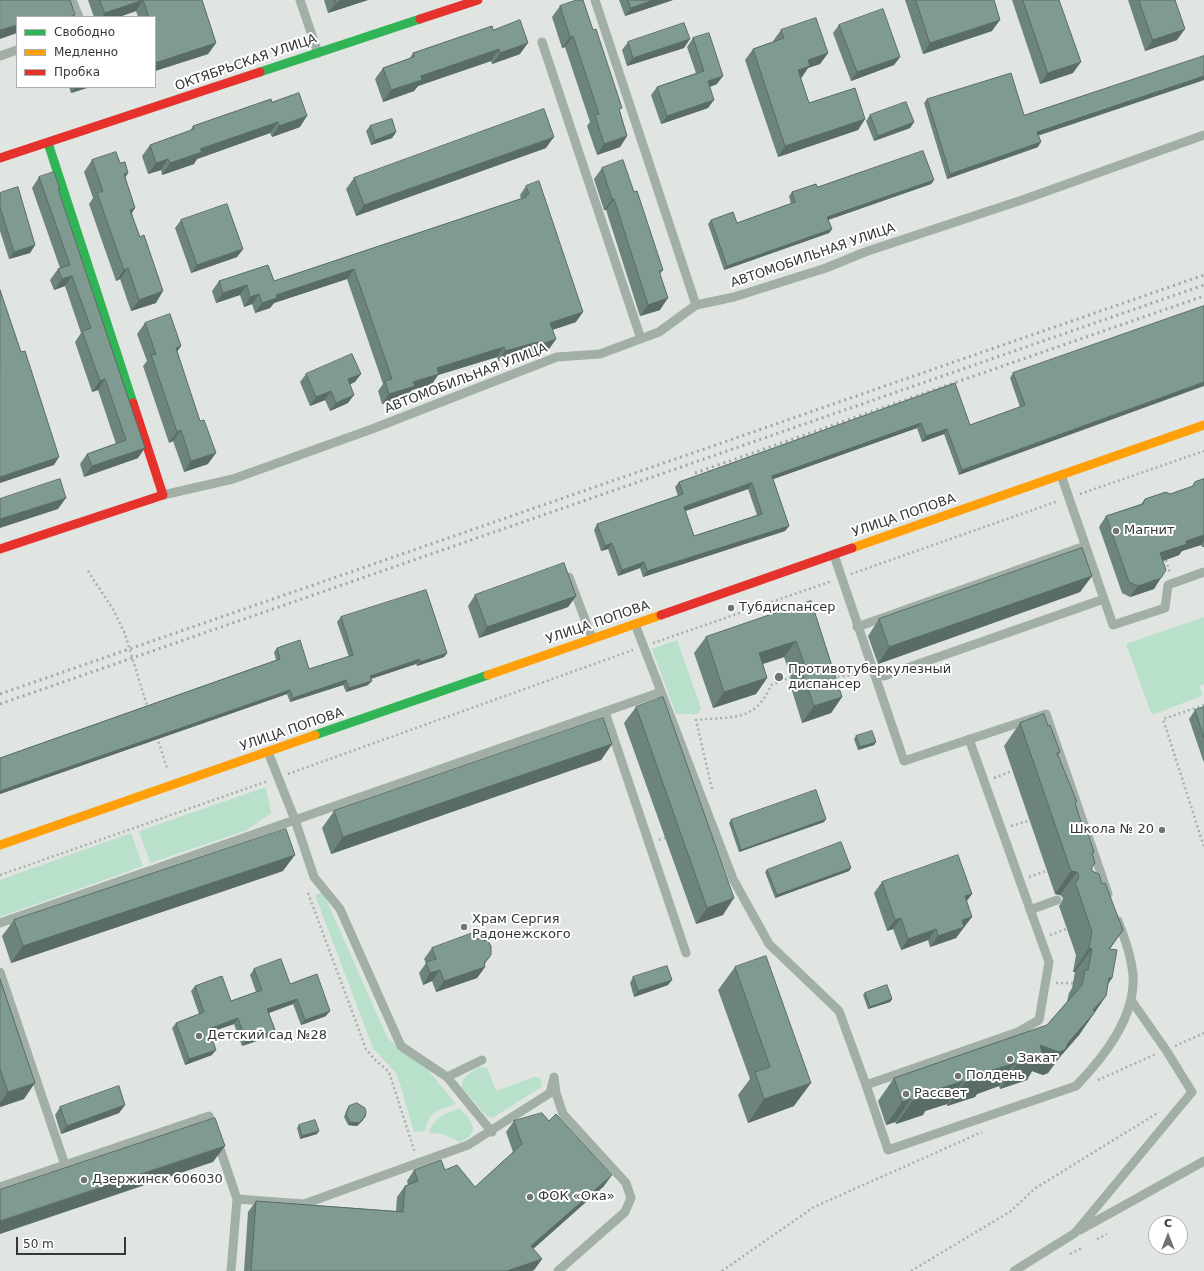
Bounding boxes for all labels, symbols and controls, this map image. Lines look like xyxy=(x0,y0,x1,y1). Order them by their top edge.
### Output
legend xyxy=(16,16,156,88)
text: Свободно xyxy=(54,25,115,39)
street label: ОКТЯБРЬСКАЯ УЛИЦА xyxy=(173,31,319,95)
text: Медленно xyxy=(54,45,118,59)
text: Пробка xyxy=(54,65,100,79)
street label: АВТОМОБИЛЬНАЯ УЛИЦА xyxy=(729,220,897,292)
street label: АВТОМОБИЛЬНАЯ УЛИЦА xyxy=(382,341,550,417)
street label: УЛИЦА ПОПОВА xyxy=(850,491,958,541)
place label: Магнит xyxy=(1124,523,1175,539)
marker: Магнит xyxy=(1111,526,1121,536)
street label: УЛИЦА ПОПОВА xyxy=(544,598,652,648)
place label: Тубдиспансер xyxy=(739,600,836,616)
marker: Тубдиспансер xyxy=(726,603,736,613)
place label: Противотуберкулезный диспансер xyxy=(788,662,951,693)
marker: Противотуберкулезный диспансер xyxy=(773,671,785,683)
street label: УЛИЦА ПОПОВА xyxy=(238,705,346,755)
place label: Школа № 20 xyxy=(1070,822,1154,838)
marker: Школа № 20 xyxy=(1157,825,1167,835)
place label: Храм Сергия Радонежского xyxy=(472,912,571,943)
marker: Храм Сергия Радонежского xyxy=(459,922,469,932)
place label: Детский сад №28 xyxy=(207,1028,327,1044)
marker: Детский сад №28 xyxy=(194,1031,204,1041)
place label: Закат xyxy=(1018,1051,1058,1067)
marker: Закат xyxy=(1005,1054,1015,1064)
place label: Полдень xyxy=(966,1068,1025,1084)
marker: Полдень xyxy=(953,1071,963,1081)
place label: Рассвет xyxy=(914,1086,967,1102)
marker: Рассвет xyxy=(901,1089,911,1099)
place label: Дзержинск 606030 xyxy=(92,1172,223,1188)
marker: Дзержинск 606030 xyxy=(79,1175,89,1185)
place label: ФОК «Ока» xyxy=(538,1189,615,1205)
marker: ФОК «Ока» xyxy=(525,1192,535,1202)
north arrow xyxy=(1148,1215,1188,1255)
text: С xyxy=(1164,1217,1172,1230)
scale bar xyxy=(18,1229,128,1255)
text: 50 m xyxy=(23,1237,54,1251)

